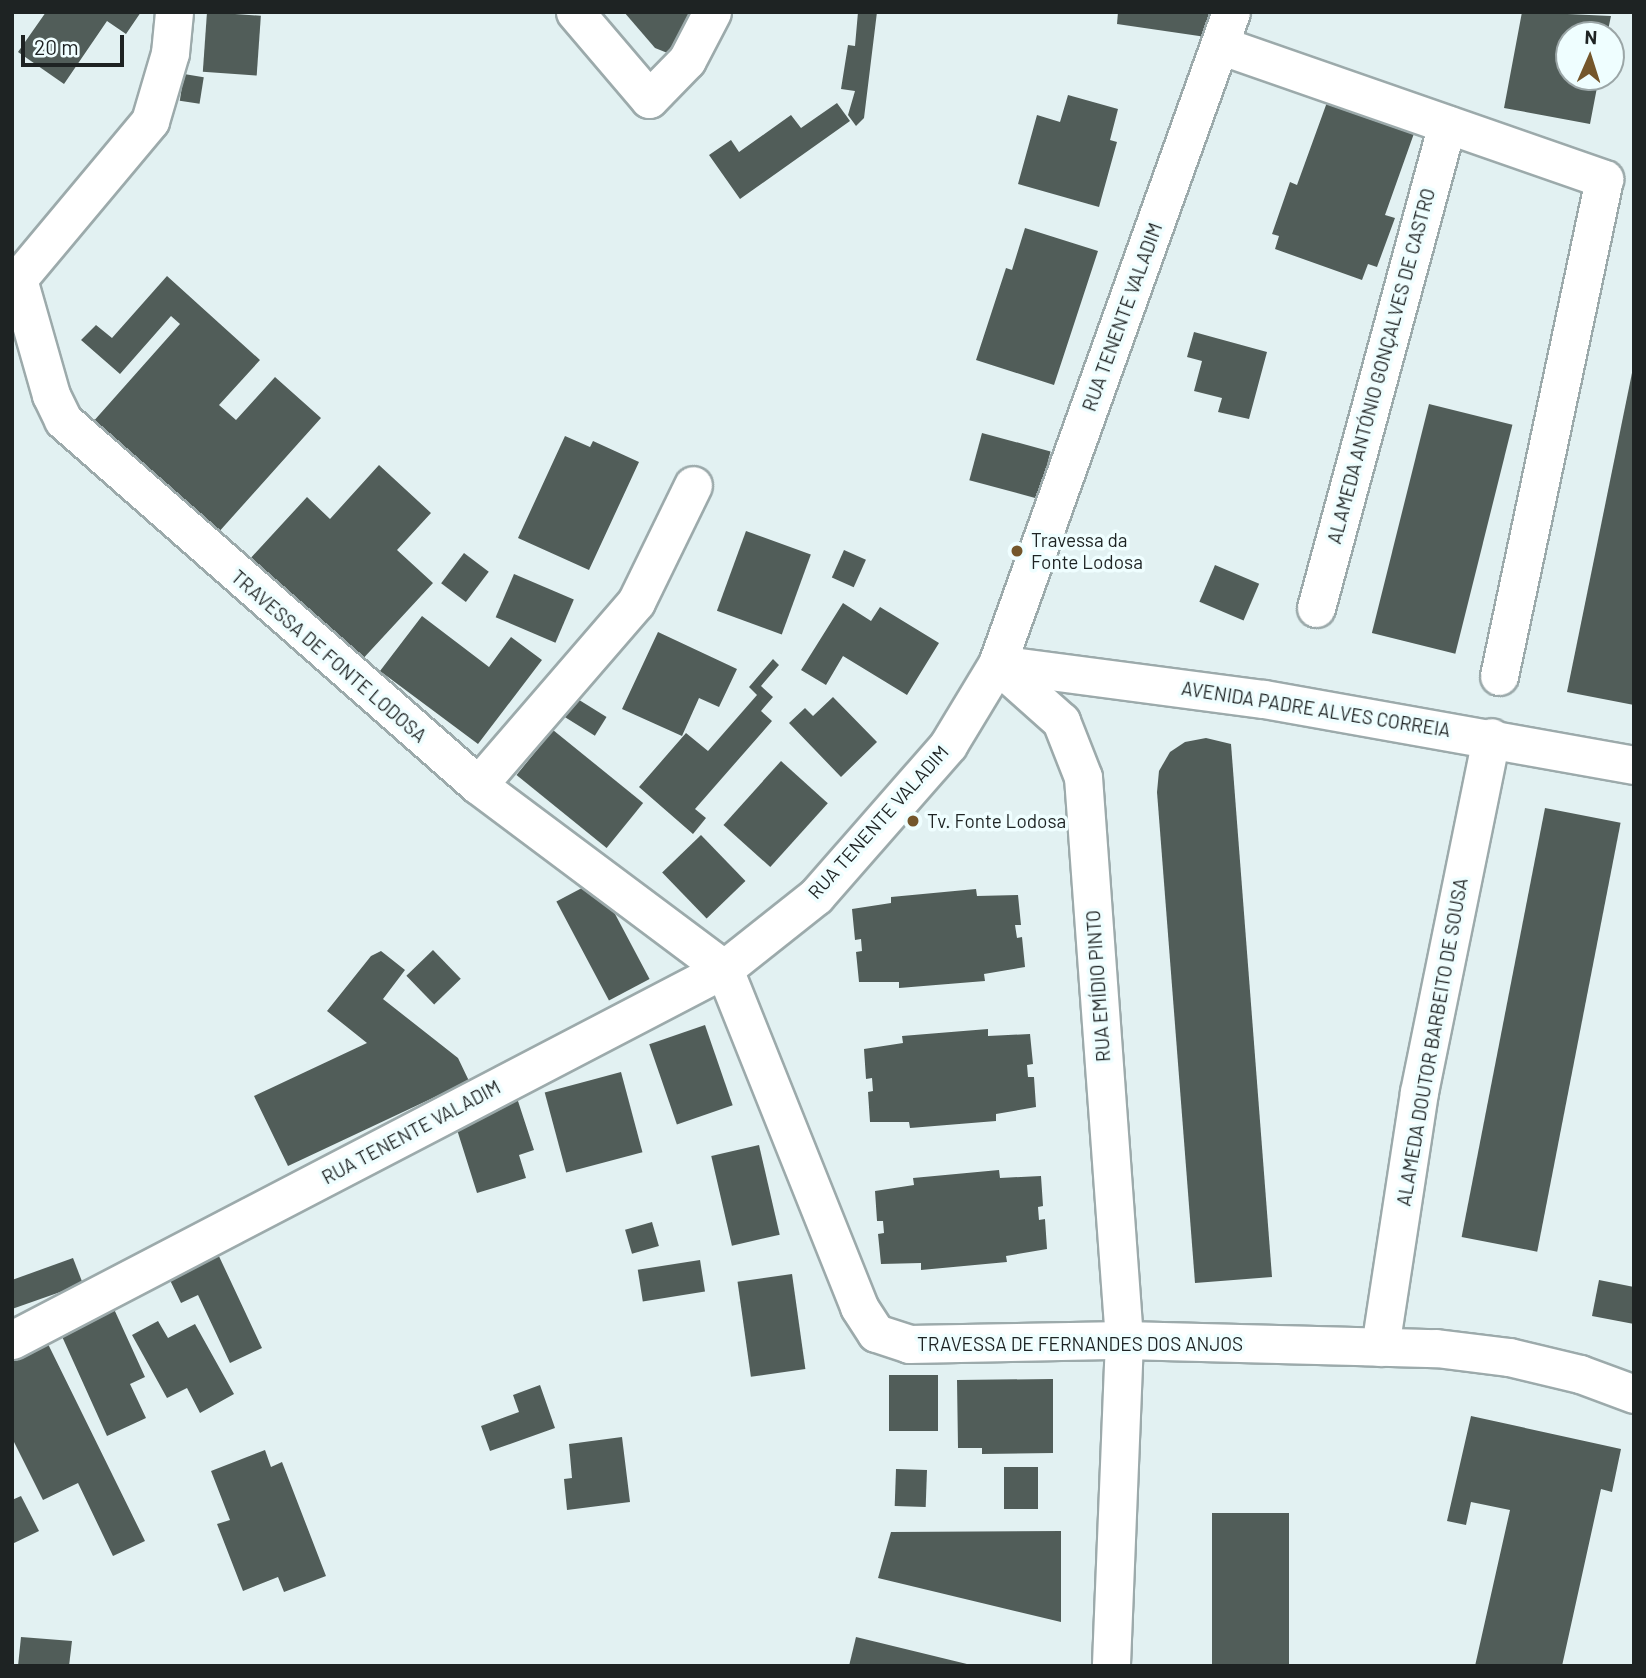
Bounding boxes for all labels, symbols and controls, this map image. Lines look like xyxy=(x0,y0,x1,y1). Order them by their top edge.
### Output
scale bar xyxy=(24,21,128,65)
north arrow xyxy=(1555,21,1625,91)
text: N xyxy=(1584,25,1598,48)
text: 20 m xyxy=(34,34,79,59)
street label: ALAMEDA ANTÓNIO GONÇALVES DE CASTRO xyxy=(1322,186,1440,546)
street label: RUA TENENTE VALADIM xyxy=(1077,220,1167,414)
place label: Travessa da Fonte Lodosa xyxy=(1031,529,1143,573)
marker: Travessa da Fonte Lodosa xyxy=(1009,543,1025,559)
street label: TRAVESSA DE FONTE LODOSA xyxy=(227,565,431,747)
street label: AVENIDA PADRE ALVES CORREIA xyxy=(1180,676,1452,742)
street label: RUA TENENTE VALADIM xyxy=(803,741,953,903)
place label: Tv. Fonte Lodosa xyxy=(927,810,1066,832)
marker: Tv. Fonte Lodosa xyxy=(905,813,921,829)
street label: ALAMEDA DOUTOR BARBEITO DE SOUSA xyxy=(1392,876,1472,1208)
street label: RUA EMÍDIO PINTO xyxy=(1081,909,1115,1063)
street label: RUA TENENTE VALADIM xyxy=(318,1075,504,1189)
street label: TRAVESSA DE FERNANDES DOS ANJOS xyxy=(917,1333,1243,1355)

